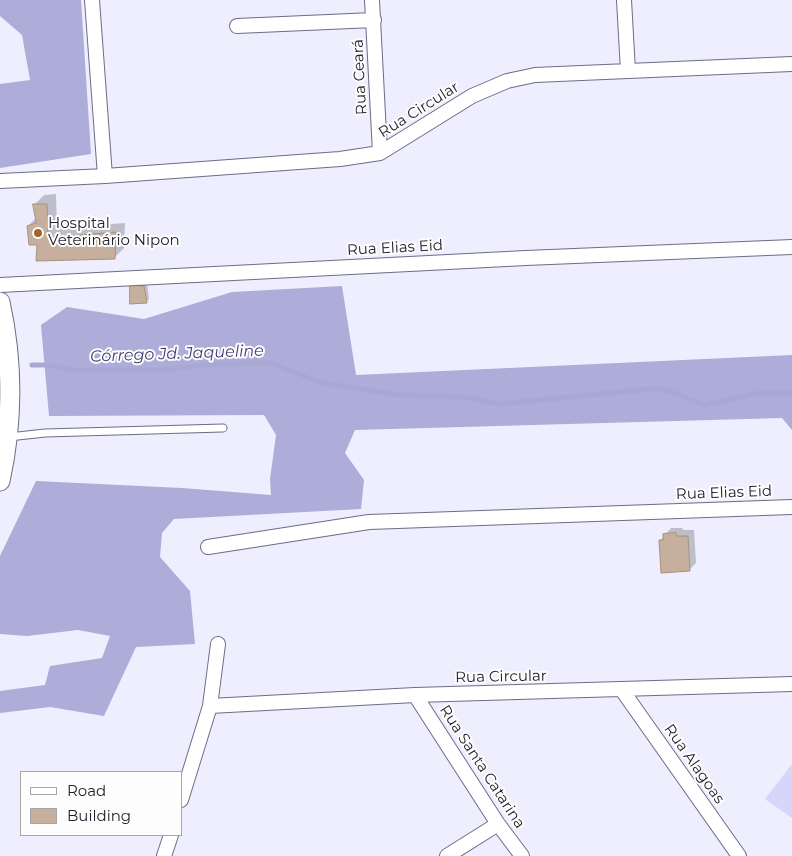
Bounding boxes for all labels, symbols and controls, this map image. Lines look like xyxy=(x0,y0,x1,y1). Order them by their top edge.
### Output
street label: Rua Ceará xyxy=(349,39,371,115)
street label: Rua Circular xyxy=(375,78,463,142)
place label: Hospital Veterinário Nipon xyxy=(48,215,180,250)
marker: Hospital Veterinário Nipon xyxy=(32,227,44,239)
street label: Rua Elias Eid xyxy=(347,236,443,260)
water label: Córrego Jd. Jaqueline xyxy=(90,341,264,367)
street label: Rua Elias Eid xyxy=(676,482,772,504)
street label: Rua Circular xyxy=(455,667,547,687)
street label: Rua Santa Catarina xyxy=(435,702,529,832)
street label: Rua Alagoas xyxy=(660,721,728,807)
legend xyxy=(20,771,182,836)
text: Road xyxy=(67,781,106,800)
text: Building xyxy=(67,806,131,825)

